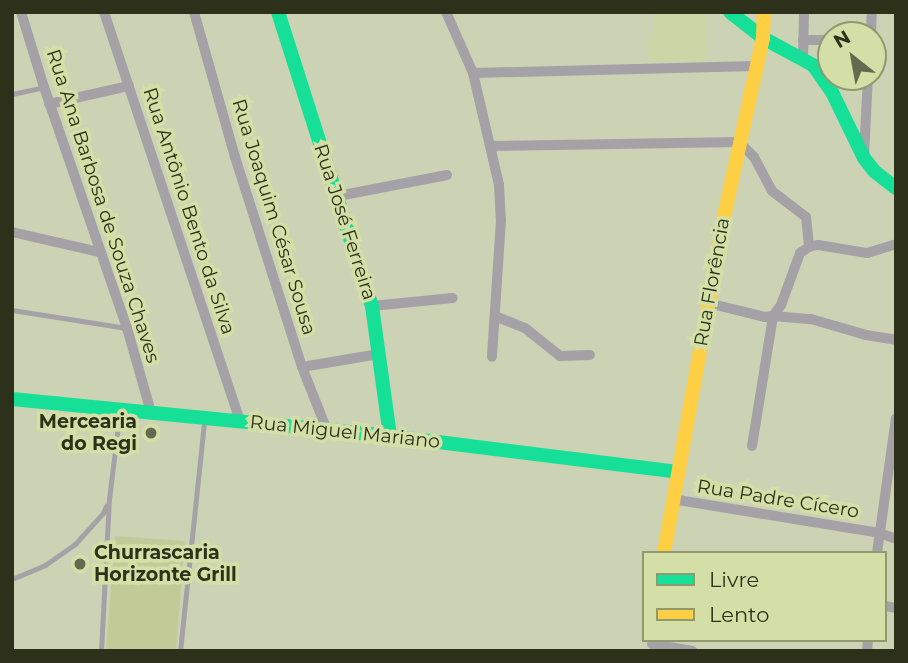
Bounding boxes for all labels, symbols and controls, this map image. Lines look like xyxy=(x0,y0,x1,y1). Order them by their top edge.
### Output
north arrow xyxy=(817,21,887,91)
text: N xyxy=(829,25,854,53)
street label: Rua Ana Barbosa de Souza Chaves xyxy=(41,46,165,366)
street label: Rua Antônio Bento da Silva xyxy=(138,85,240,337)
street label: Rua Joaquim César Sousa xyxy=(227,96,321,338)
street label: Rua José Ferreira xyxy=(309,141,381,303)
street label: Rua Florência xyxy=(689,216,735,348)
place label: Mercearia do Regi xyxy=(39,411,137,455)
street label: Rua Miguel Mariano xyxy=(249,411,441,453)
marker: Mercearia do Regi xyxy=(143,425,159,441)
street label: Rua Padre Cícero xyxy=(695,475,861,523)
place label: Churrascaria Horizonte Grill xyxy=(94,542,237,586)
legend xyxy=(642,551,887,642)
marker: Churrascaria Horizonte Grill xyxy=(72,556,88,572)
text: Livre xyxy=(709,567,759,592)
text: Lento xyxy=(709,602,769,627)

